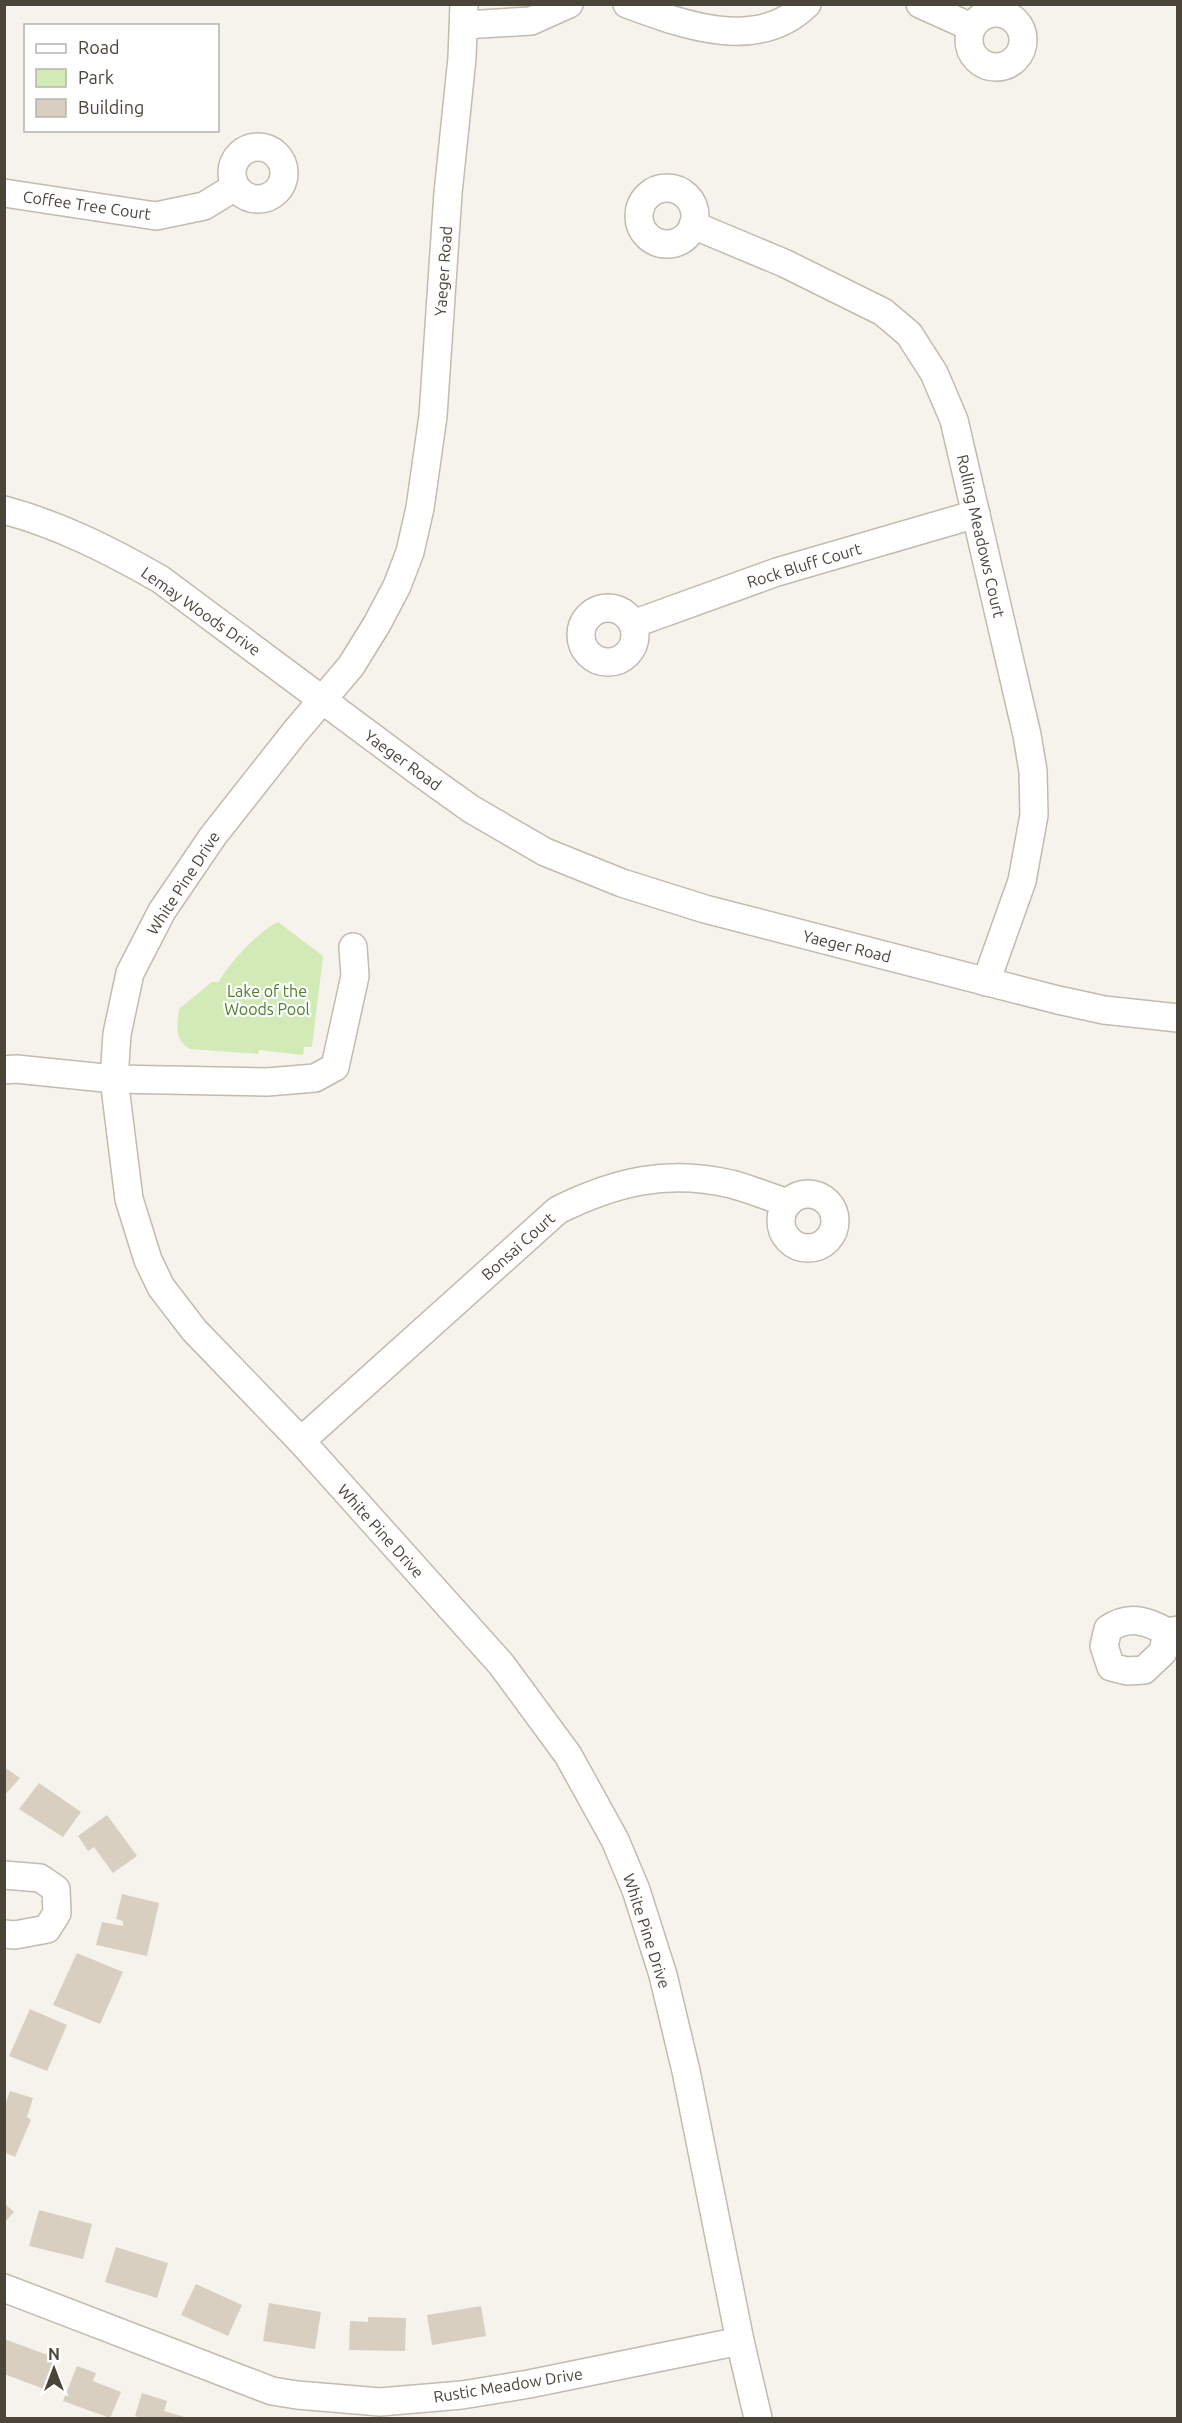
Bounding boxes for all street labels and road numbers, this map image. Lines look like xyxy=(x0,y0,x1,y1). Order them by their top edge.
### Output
street label: Coffee Tree Court xyxy=(22,187,153,223)
street label: Yaeger Road xyxy=(431,225,455,317)
street label: Rolling Meadows Court xyxy=(953,453,1009,620)
street label: Rock Bluff Court xyxy=(745,539,864,591)
street label: Lemay Woods Drive xyxy=(138,563,264,659)
street label: Yaeger Road xyxy=(361,726,445,794)
street label: White Pine Drive xyxy=(143,828,223,938)
street label: Yaeger Road xyxy=(801,926,893,966)
street label: Bonsai Court xyxy=(478,1208,559,1283)
street label: White Pine Drive xyxy=(334,1481,428,1581)
street label: White Pine Drive xyxy=(620,1871,674,1991)
street label: Rustic Meadow Drive xyxy=(432,2364,584,2406)

